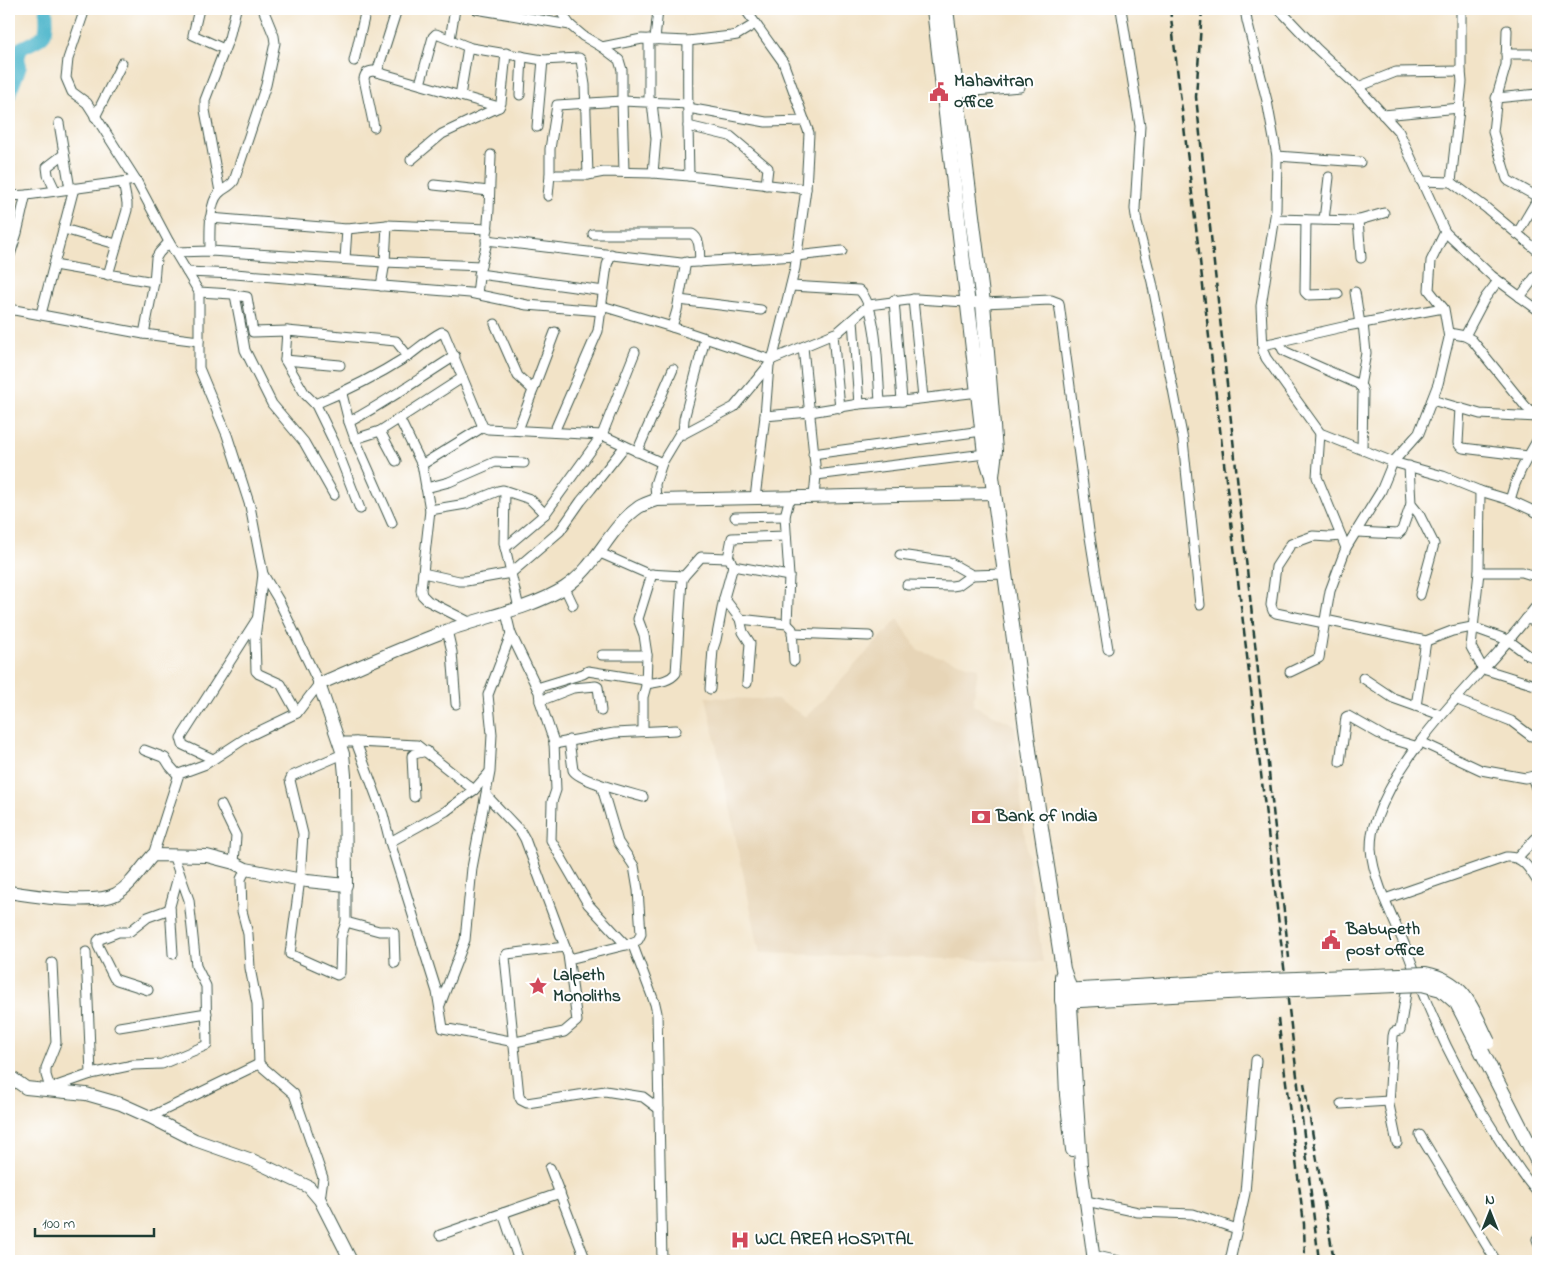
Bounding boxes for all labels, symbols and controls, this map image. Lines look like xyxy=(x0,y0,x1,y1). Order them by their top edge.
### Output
place label: Mahavitran office xyxy=(954,69,1033,116)
public building icon: Mahavitran office xyxy=(928,81,950,103)
place label: Bank of India xyxy=(995,804,1098,830)
bank icon: Bank of India xyxy=(970,806,992,828)
place label: Babupeth post office xyxy=(1345,917,1425,964)
public building icon: Babupeth post office xyxy=(1320,929,1342,951)
place label: Lalpeth Monoliths xyxy=(553,963,621,1010)
place icon: Lalpeth Monoliths xyxy=(527,975,549,997)
north arrow xyxy=(1464,1188,1514,1238)
text: N xyxy=(1485,1190,1495,1211)
scale bar xyxy=(35,1205,154,1237)
text: 100 m xyxy=(42,1213,75,1235)
place label: WCL AREA HOSPITAL xyxy=(755,1227,913,1253)
hospital icon: WCL AREA HOSPITAL xyxy=(729,1229,751,1251)

